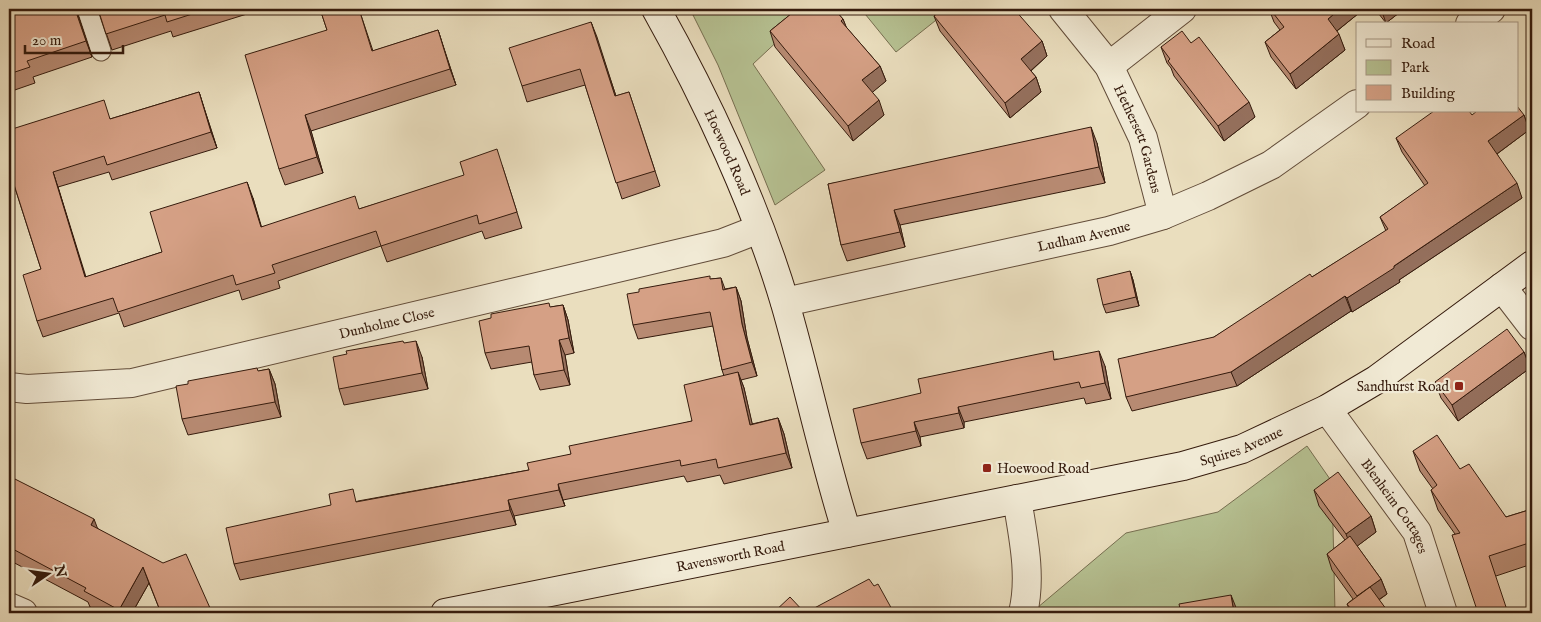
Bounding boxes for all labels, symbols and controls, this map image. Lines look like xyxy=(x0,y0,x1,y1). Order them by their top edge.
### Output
scale bar xyxy=(25,22,122,54)
legend xyxy=(1356,22,1518,112)
text: 20 m xyxy=(32,31,62,50)
text: Road xyxy=(1401,34,1436,53)
text: Park xyxy=(1401,58,1431,77)
street label: Hethersett Gardens xyxy=(1109,82,1165,195)
text: Building xyxy=(1401,84,1456,103)
street label: Hoewood Road xyxy=(700,107,754,198)
street label: Ludham Avenue xyxy=(1036,217,1133,256)
street label: Dunholme Close xyxy=(337,303,437,344)
place label: Sandhurst Road xyxy=(1357,378,1450,396)
marker: Sandhurst Road xyxy=(1453,380,1465,392)
street label: Squires Avenue xyxy=(1198,423,1286,471)
street label: Blenheim Cottages xyxy=(1357,456,1431,556)
place label: Hoewood Road xyxy=(997,460,1090,478)
marker: Hoewood Road xyxy=(981,462,993,474)
street label: Ravensworth Road xyxy=(675,537,787,577)
north arrow xyxy=(22,550,72,600)
text: N xyxy=(49,562,70,579)

